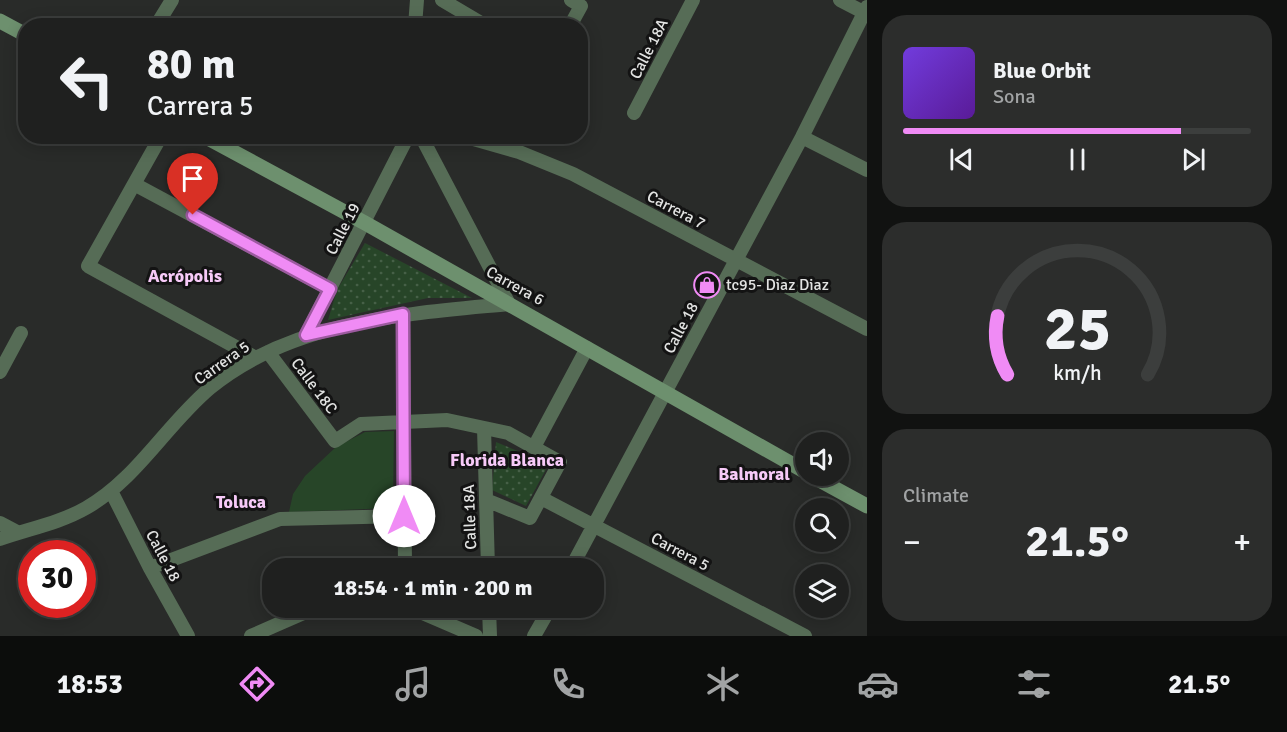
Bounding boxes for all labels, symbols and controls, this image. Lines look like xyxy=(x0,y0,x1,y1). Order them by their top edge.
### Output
street label: Calle 18A xyxy=(625,15,673,83)
text: 80 m xyxy=(147,39,236,90)
icon: left xyxy=(48,42,126,120)
text: Blue Orbit xyxy=(993,57,1091,84)
text: Sona xyxy=(993,84,1036,109)
text: Carrera 5 xyxy=(147,90,254,123)
icon: previous xyxy=(945,143,978,176)
icon: pause xyxy=(1061,143,1094,176)
icon: next xyxy=(1177,143,1210,176)
pin xyxy=(167,153,218,215)
icon: arrive xyxy=(176,162,209,195)
street label: Carrera 7 xyxy=(643,186,709,234)
street label: Calle 19 xyxy=(321,200,365,258)
street label: Carrera 6 xyxy=(483,262,547,310)
district label: Acrópolis xyxy=(148,265,222,287)
shop icon: tc95- Diaz Diaz xyxy=(692,270,722,300)
place label: tc95- Diaz Diaz xyxy=(726,275,829,295)
text: 25 xyxy=(1043,290,1111,367)
street label: Calle 18 xyxy=(659,299,703,357)
street label: Carrera 5 xyxy=(190,337,254,389)
street label: Calle 18C xyxy=(286,354,342,418)
text: km/h xyxy=(1053,360,1101,386)
map controls xyxy=(795,432,849,618)
button: sound xyxy=(795,432,849,486)
district label: Florida Blanca xyxy=(450,449,564,471)
district label: Balmoral xyxy=(718,463,790,485)
text: Climate xyxy=(903,483,969,508)
position arrow xyxy=(372,484,436,548)
street label: Calle 18A xyxy=(459,484,481,550)
district label: Toluca xyxy=(216,491,266,513)
button: search xyxy=(795,498,849,552)
text: 21.5° xyxy=(1025,514,1129,569)
text: − xyxy=(903,522,921,563)
text: + xyxy=(1233,522,1251,563)
street label: Calle 18 xyxy=(141,527,185,585)
street label: Carrera 5 xyxy=(647,528,713,576)
speed limit sign: 30 xyxy=(18,540,96,618)
button: layers xyxy=(795,564,849,618)
text: 18:54 · 1 min · 200 m xyxy=(333,574,533,601)
icon: directions xyxy=(236,663,278,705)
icon: music xyxy=(392,663,434,705)
icon: phone xyxy=(547,663,589,705)
icon: climate xyxy=(702,663,744,705)
icon: car xyxy=(857,663,899,705)
icon: filters xyxy=(1013,663,1055,705)
text: 18:53 xyxy=(57,668,123,701)
text: 21.5° xyxy=(1168,668,1230,701)

